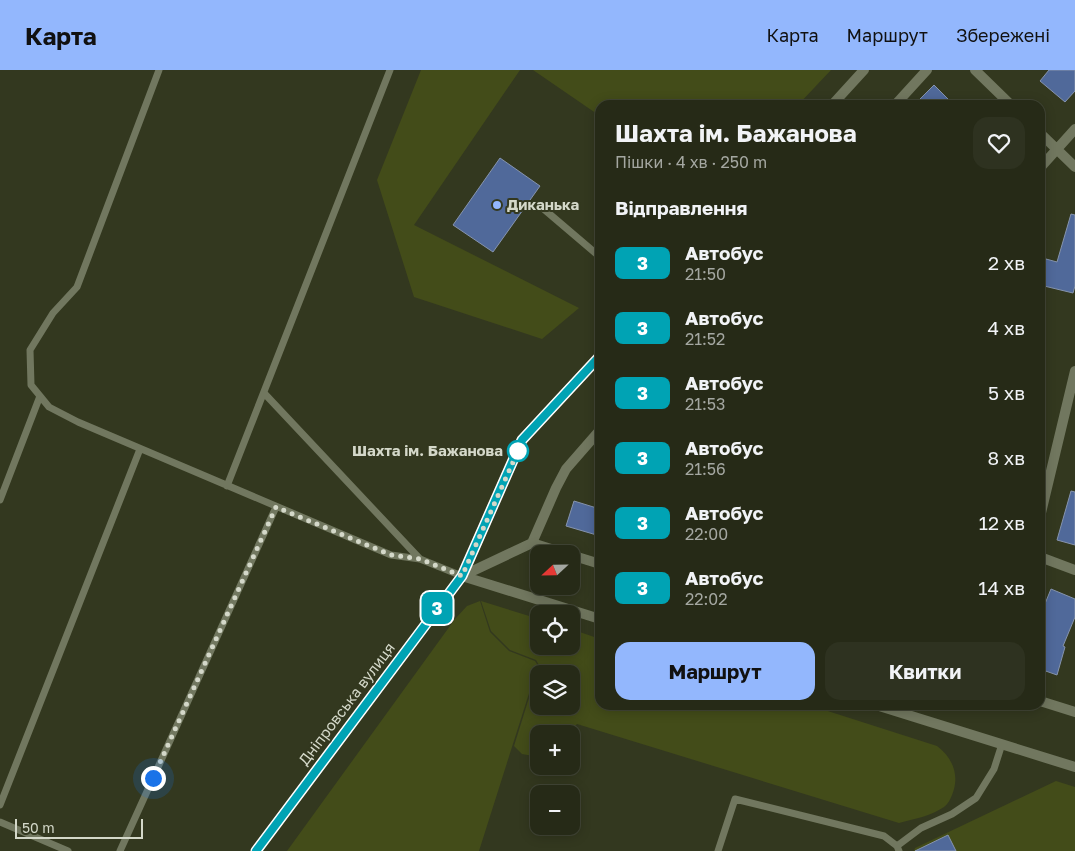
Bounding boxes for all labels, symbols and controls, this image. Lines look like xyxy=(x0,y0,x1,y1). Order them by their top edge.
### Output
text: Карта xyxy=(25,21,97,50)
text: Карта xyxy=(766,24,819,46)
text: Маршрут xyxy=(847,24,928,46)
text: Збережені xyxy=(956,24,1050,46)
button: heart xyxy=(973,117,1025,169)
text: Шахта ім. Бажанова xyxy=(615,118,857,147)
text: Пішки · 4 хв · 250 m xyxy=(615,152,767,172)
place label: Диканька xyxy=(507,195,580,213)
text: Відправлення xyxy=(615,196,747,219)
marker: Диканька xyxy=(491,199,503,211)
text: Автобус xyxy=(685,241,763,264)
text: 2 хв xyxy=(988,251,1025,274)
text: 3 xyxy=(637,252,648,274)
text: 21:50 xyxy=(685,264,726,284)
text: Автобус xyxy=(685,306,763,329)
text: 4 хв xyxy=(987,316,1025,339)
text: 3 xyxy=(637,317,648,339)
text: 21:52 xyxy=(685,329,725,349)
text: Автобус xyxy=(685,371,763,394)
text: 5 хв xyxy=(988,381,1025,404)
text: 3 xyxy=(637,382,648,404)
text: 21:53 xyxy=(685,394,725,414)
text: Автобус xyxy=(685,436,763,459)
marker: Шахта ім. Бажанова xyxy=(507,440,529,462)
place label: Шахта ім. Бажанова xyxy=(352,441,503,459)
text: 8 хв xyxy=(987,446,1025,469)
text: 3 xyxy=(637,447,648,469)
text: 21:56 xyxy=(685,459,726,479)
text: Автобус xyxy=(685,501,763,524)
text: 12 хв xyxy=(979,511,1025,534)
text: 3 xyxy=(637,512,648,534)
text: 22:00 xyxy=(685,524,728,544)
north arrow xyxy=(530,545,580,595)
map controls xyxy=(530,545,580,835)
text: Автобус xyxy=(685,566,763,589)
text: 14 хв xyxy=(978,576,1025,599)
text: 3 xyxy=(637,577,648,599)
text: 22:02 xyxy=(685,589,728,609)
line badge: 3 xyxy=(421,592,453,624)
text: 3 xyxy=(432,597,442,619)
button: locate xyxy=(530,605,580,655)
street label: Дніпровська вулиця xyxy=(294,639,398,768)
button: Маршрут xyxy=(615,642,815,700)
button: Квитки xyxy=(825,642,1025,700)
button: layers xyxy=(530,665,580,715)
button: + xyxy=(530,725,580,775)
your location xyxy=(141,766,166,791)
button: − xyxy=(530,785,580,835)
scale bar xyxy=(15,816,142,839)
text: 50 m xyxy=(22,819,55,836)

